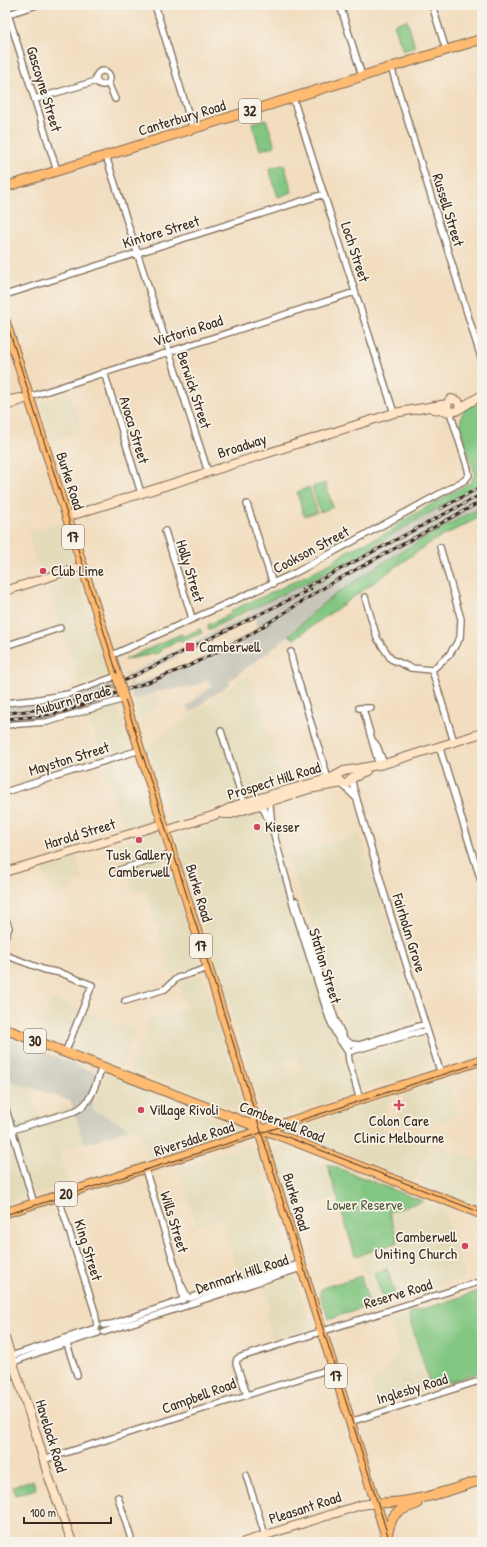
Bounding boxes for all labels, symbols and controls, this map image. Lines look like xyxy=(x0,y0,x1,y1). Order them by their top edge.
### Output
street label: Gascoyne Street xyxy=(22,44,68,135)
street label: Canterbury Road xyxy=(136,94,228,141)
road number: 32 xyxy=(239,99,261,123)
street label: Russell Street xyxy=(427,171,470,250)
street label: Kintore Street xyxy=(120,210,203,253)
street label: Loch Street xyxy=(336,219,375,285)
street label: Victoria Road xyxy=(150,309,225,352)
street label: Berwick Street xyxy=(172,349,217,432)
street label: Avoca Street xyxy=(114,394,155,467)
street label: Broadway xyxy=(215,428,269,463)
street label: Burke Road xyxy=(51,449,90,513)
street label: Cookson Street xyxy=(269,520,353,578)
road number: 17 xyxy=(62,525,84,549)
street label: Holly Street xyxy=(171,537,210,605)
place label: Club Lime xyxy=(51,560,104,581)
marker: Club Lime xyxy=(38,566,48,576)
place label: Camberwell xyxy=(199,636,261,657)
marker: Camberwell xyxy=(184,641,196,653)
street label: Auburn Parade xyxy=(32,679,113,720)
street label: Mayston Street xyxy=(26,736,113,781)
street label: Prospect Hill Road xyxy=(225,756,323,805)
street label: Harold Street xyxy=(42,813,119,854)
place label: Kieser xyxy=(265,816,300,837)
marker: Kieser xyxy=(252,822,262,832)
marker: Tusk Gallery Camberwell xyxy=(134,835,144,845)
place label: Tusk Gallery Camberwell xyxy=(106,844,172,882)
street label: Burke Road xyxy=(181,861,218,925)
street label: Fairholm Grove xyxy=(387,890,431,975)
street label: Station Street xyxy=(304,926,347,1007)
road number: 17 xyxy=(190,934,212,958)
road number: 30 xyxy=(24,1029,46,1053)
street label: Camberwell Road xyxy=(237,1096,328,1147)
place label: Village Rivoli xyxy=(149,1099,219,1120)
marker: Colon Care Clinic Melbourne xyxy=(393,1099,405,1111)
marker: Village Rivoli xyxy=(136,1105,146,1115)
place label: Colon Care Clinic Melbourne xyxy=(354,1110,444,1148)
street label: Riversdale Road xyxy=(151,1116,237,1161)
street label: Burke Road xyxy=(278,1170,315,1234)
road number: 20 xyxy=(55,1182,77,1206)
street label: Wills Street xyxy=(155,1189,194,1256)
park label: Lower Reserve xyxy=(327,1194,403,1215)
street label: King Street xyxy=(69,1217,108,1284)
place label: Camberwell Uniting Church xyxy=(375,1226,458,1264)
marker: Camberwell Uniting Church xyxy=(460,1241,470,1251)
street label: Denmark Hill Road xyxy=(193,1249,291,1298)
street label: Reserve Road xyxy=(361,1273,435,1314)
road number: 17 xyxy=(325,1364,347,1388)
street label: Inglesby Road xyxy=(374,1368,450,1409)
street label: Campbell Road xyxy=(159,1372,239,1419)
street label: Havelock Road xyxy=(30,1397,73,1475)
street label: Pleasant Road xyxy=(266,1486,344,1529)
scale bar xyxy=(24,1499,111,1525)
text: 100 m xyxy=(30,1504,56,1521)

